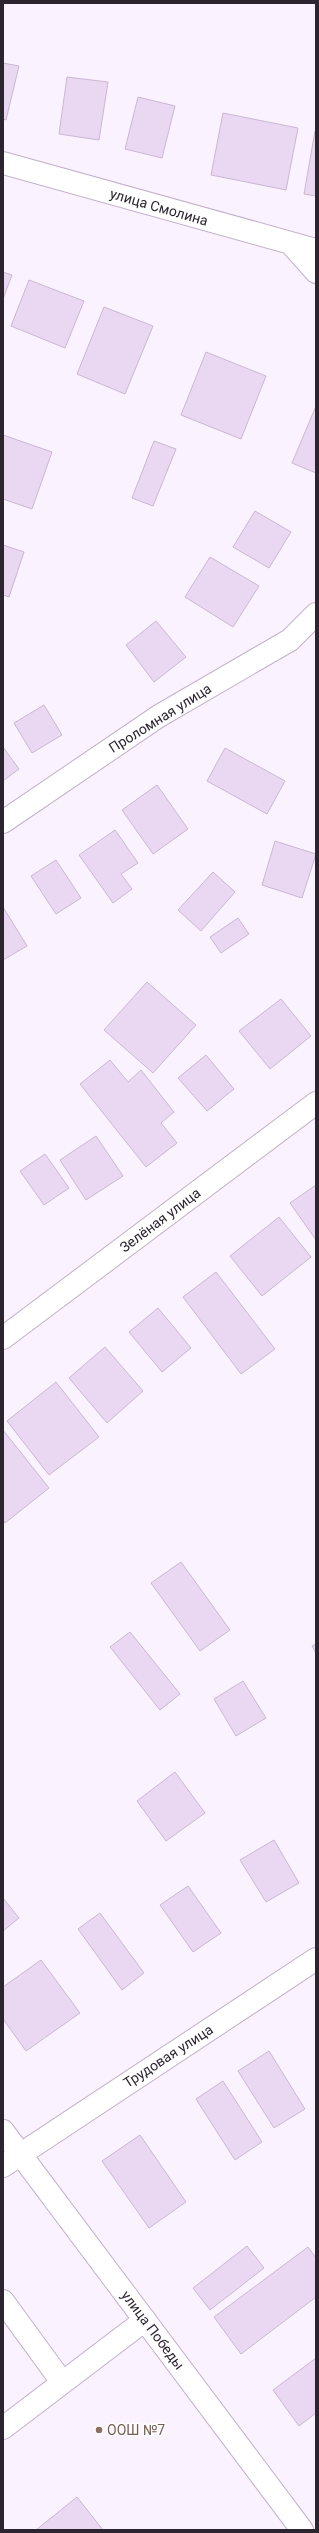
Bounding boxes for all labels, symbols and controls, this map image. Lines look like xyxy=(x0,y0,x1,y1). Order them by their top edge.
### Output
street label: улица Смолина xyxy=(108,185,210,229)
street label: Проломная улица xyxy=(106,680,214,756)
street label: Зелёная улица xyxy=(117,1185,203,1255)
street label: Трудовая улица xyxy=(120,2021,216,2091)
street label: улица Победы xyxy=(118,2287,188,2373)
place label: ООШ №7 xyxy=(107,2422,165,2438)
marker: ООШ №7 xyxy=(94,2425,104,2435)

